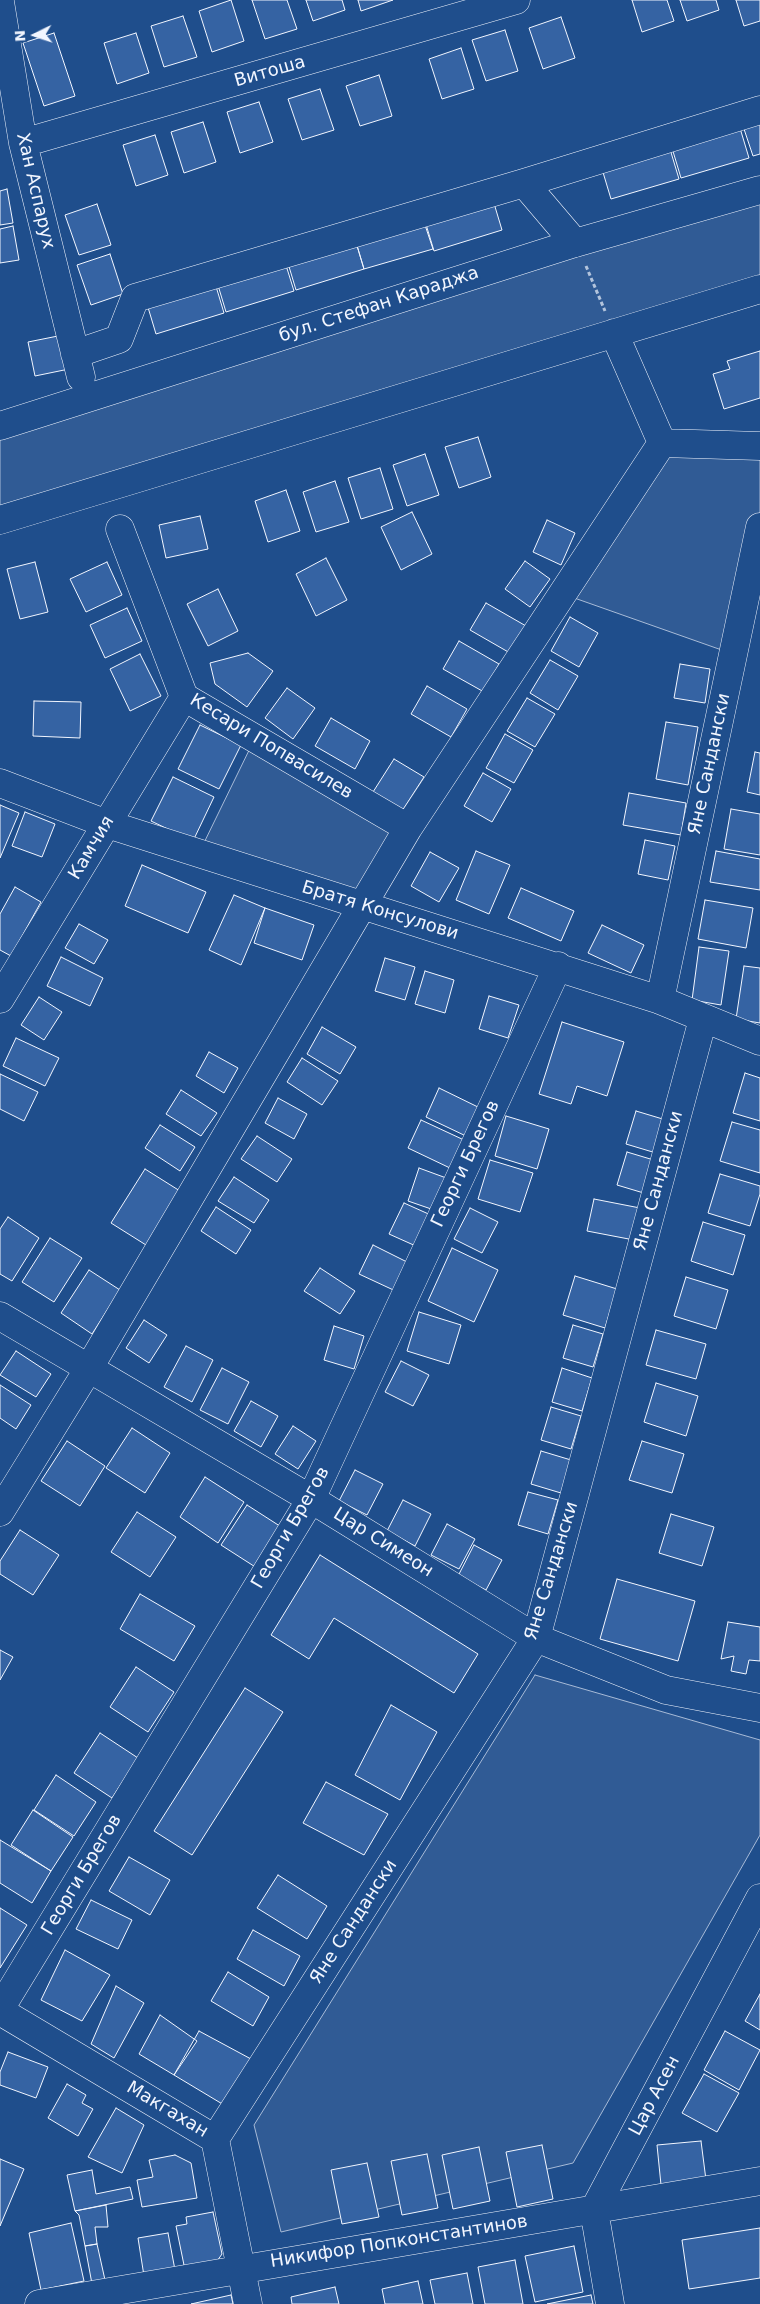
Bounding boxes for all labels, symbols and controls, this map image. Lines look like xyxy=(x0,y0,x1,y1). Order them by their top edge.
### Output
north arrow xyxy=(10,10,60,60)
text: N xyxy=(12,30,28,42)
street label: Витоша xyxy=(232,52,308,92)
street label: Хан Аспарух xyxy=(11,131,59,251)
street label: бул. Стефан Караджа xyxy=(276,262,482,348)
street label: Кесари Попвасилев xyxy=(186,690,356,804)
street label: Яне Сандански xyxy=(684,691,736,837)
street label: Камчия xyxy=(65,812,119,884)
street label: Братя Консулови xyxy=(299,877,461,945)
street label: Георги Брегов xyxy=(427,1097,505,1231)
street label: Яне Сандански xyxy=(630,1109,688,1253)
street label: Георги Брегов xyxy=(247,1463,335,1593)
street label: Яне Сандански xyxy=(521,1499,583,1643)
street label: Цар Симеон xyxy=(329,1504,437,1582)
street label: Георги Брегов xyxy=(37,1811,127,1939)
street label: Яне Сандански xyxy=(306,1856,402,1988)
street label: Цар Асен xyxy=(625,2052,685,2140)
street label: Макгахан xyxy=(122,2077,212,2143)
street label: Никифор Попконстантинов xyxy=(269,2211,529,2273)

